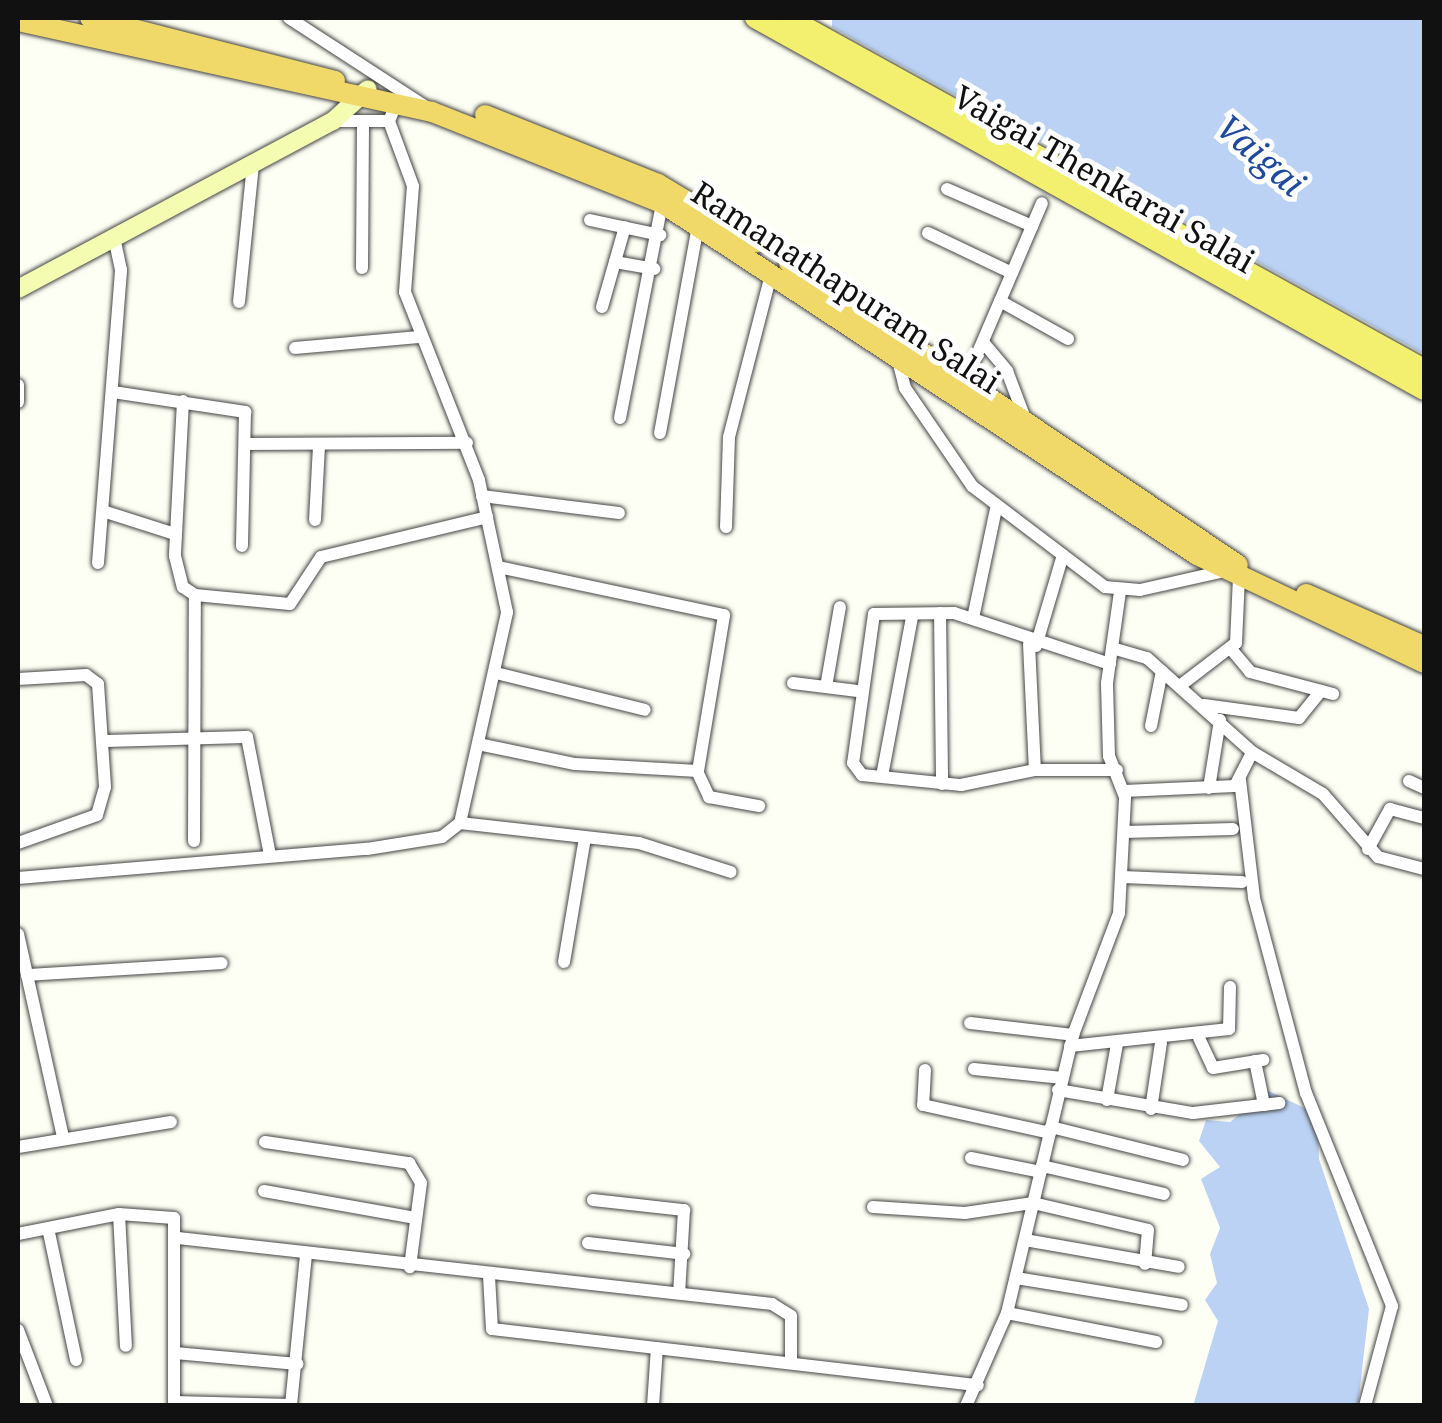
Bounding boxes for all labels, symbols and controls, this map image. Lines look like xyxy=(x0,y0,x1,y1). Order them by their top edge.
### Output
street label: Vaigai Thenkarai Salai xyxy=(947,77,1261,281)
water label: Vaigai xyxy=(1208,105,1314,205)
street label: Ramanathapuram Salai xyxy=(685,173,1007,401)

